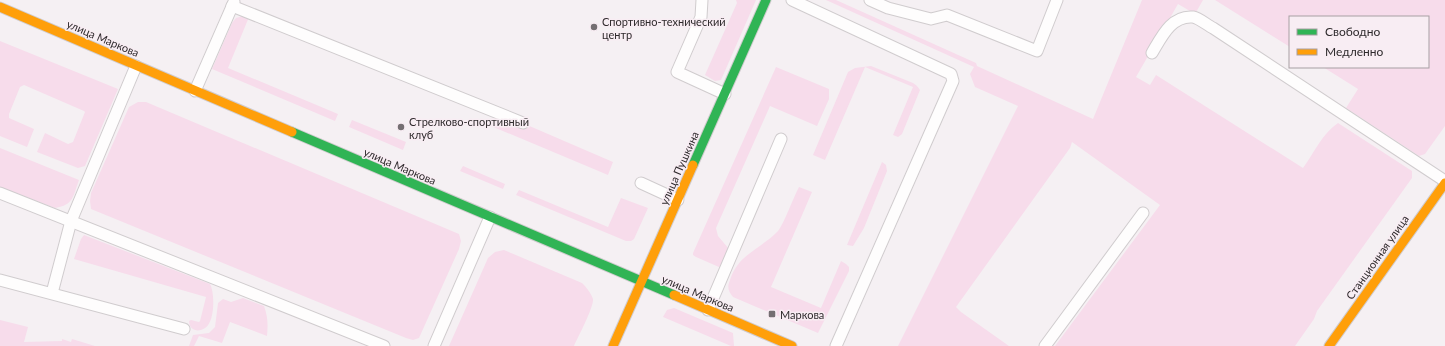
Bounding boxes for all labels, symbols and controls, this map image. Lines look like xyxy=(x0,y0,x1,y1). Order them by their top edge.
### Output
place label: Спортивно-технический центр xyxy=(602,15,726,41)
legend xyxy=(1289,16,1429,68)
street label: улица Маркова xyxy=(65,17,141,59)
marker: Спортивно-технический центр xyxy=(589,22,599,32)
text: Свободно xyxy=(1325,24,1381,39)
text: Медленно xyxy=(1325,44,1384,59)
place label: Стрелково-спортивный клуб xyxy=(409,115,529,141)
marker: Стрелково-спортивный клуб xyxy=(396,122,406,132)
street label: улица Пушкина xyxy=(657,129,701,207)
street label: улица Маркова xyxy=(362,145,438,187)
street label: Станционная улица xyxy=(1343,212,1411,302)
street label: улица Маркова xyxy=(660,272,736,314)
place label: Маркова xyxy=(780,308,824,321)
marker: Маркова xyxy=(767,309,777,319)

